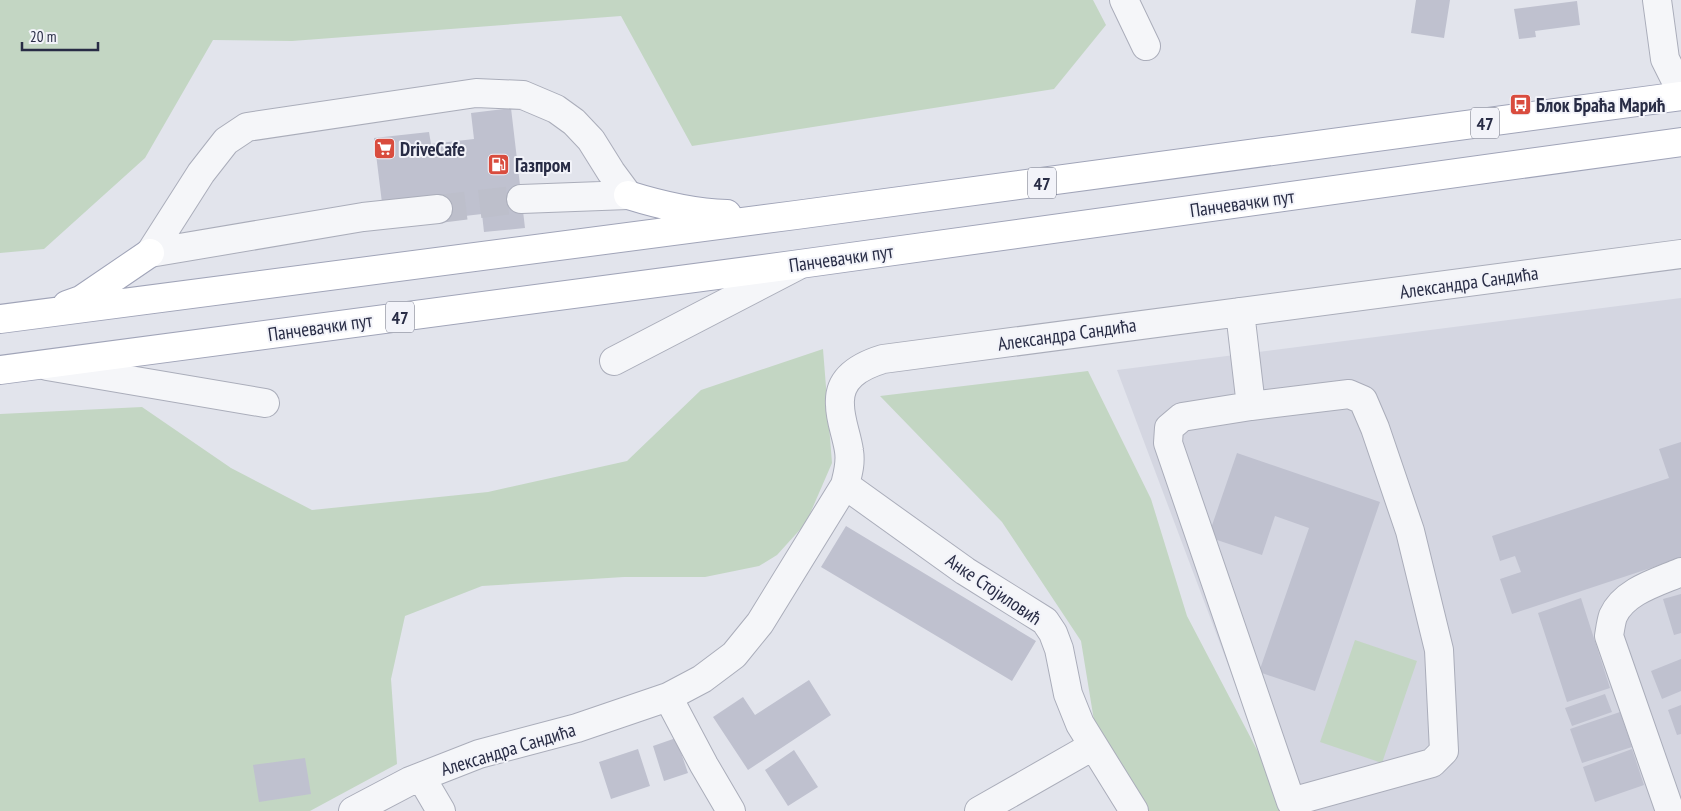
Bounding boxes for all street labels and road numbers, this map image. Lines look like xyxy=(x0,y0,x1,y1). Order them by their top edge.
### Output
road number: 47 xyxy=(1471,108,1499,138)
road number: 47 xyxy=(1028,168,1056,198)
street label: Панчевачки пут xyxy=(1188,184,1297,222)
street label: Панчевачки пут xyxy=(787,239,896,277)
street label: Александра Сандића xyxy=(1398,260,1540,304)
road number: 47 xyxy=(386,302,414,332)
street label: Панчевачки пут xyxy=(266,308,375,346)
street label: Александра Сандића xyxy=(996,312,1138,356)
street label: Анке Стојиловић xyxy=(941,548,1047,630)
street label: Александра Сандића xyxy=(438,717,578,781)

